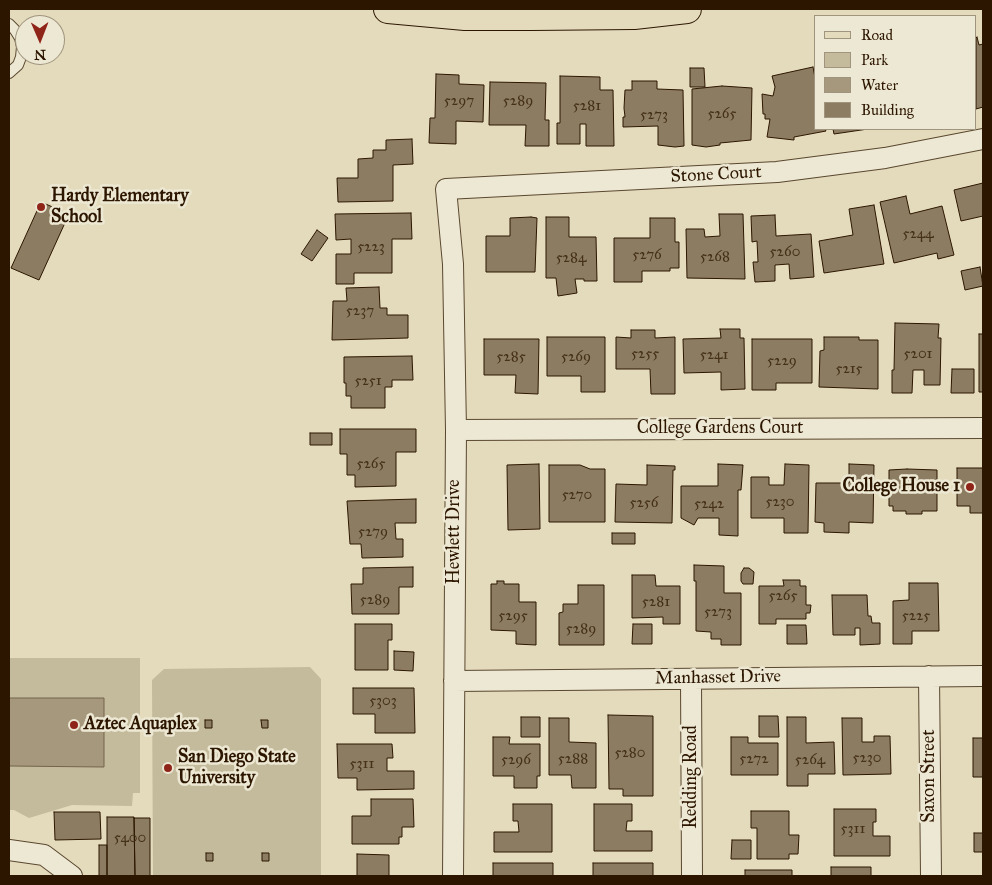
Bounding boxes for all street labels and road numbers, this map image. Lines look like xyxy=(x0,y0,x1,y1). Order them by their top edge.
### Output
street label: Stone Court xyxy=(670,162,762,188)
street label: College Gardens Court xyxy=(637,418,803,440)
street label: Hewlett Drive xyxy=(444,479,466,585)
street label: Manhasset Drive xyxy=(655,666,781,690)
street label: Redding Road xyxy=(681,725,703,829)
street label: Saxon Street xyxy=(919,729,941,823)

